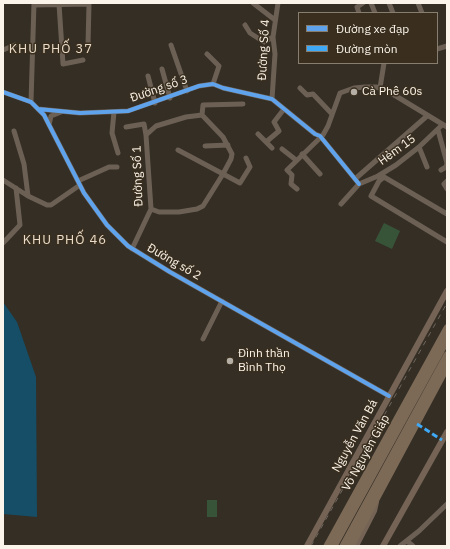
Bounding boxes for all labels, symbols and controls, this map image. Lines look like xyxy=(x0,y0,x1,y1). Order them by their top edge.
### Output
legend xyxy=(298,12,438,64)
street label: Đường Số 4 xyxy=(255,19,273,81)
text: Đường xe đạp xyxy=(336,21,409,36)
district label: KHU PHỐ 37 xyxy=(9,41,93,57)
text: Đường mòn xyxy=(336,41,398,56)
street label: Đường số 3 xyxy=(128,72,190,106)
place label: Cà Phê 60s xyxy=(362,85,422,99)
marker: Cà Phê 60s xyxy=(349,87,359,97)
street label: Hẻm 15 xyxy=(375,132,419,168)
street label: Đường Số 1 xyxy=(130,145,146,207)
district label: KHU PHỐ 46 xyxy=(23,232,107,248)
street label: Đường số 2 xyxy=(144,241,204,283)
place label: Đình thần Bình Thọ xyxy=(238,347,290,375)
marker: Đình thần Bình Thọ xyxy=(225,356,235,366)
street label: Nguyễn Văn Bá xyxy=(329,397,381,475)
street label: Võ Nguyên Giáp xyxy=(339,412,393,494)

